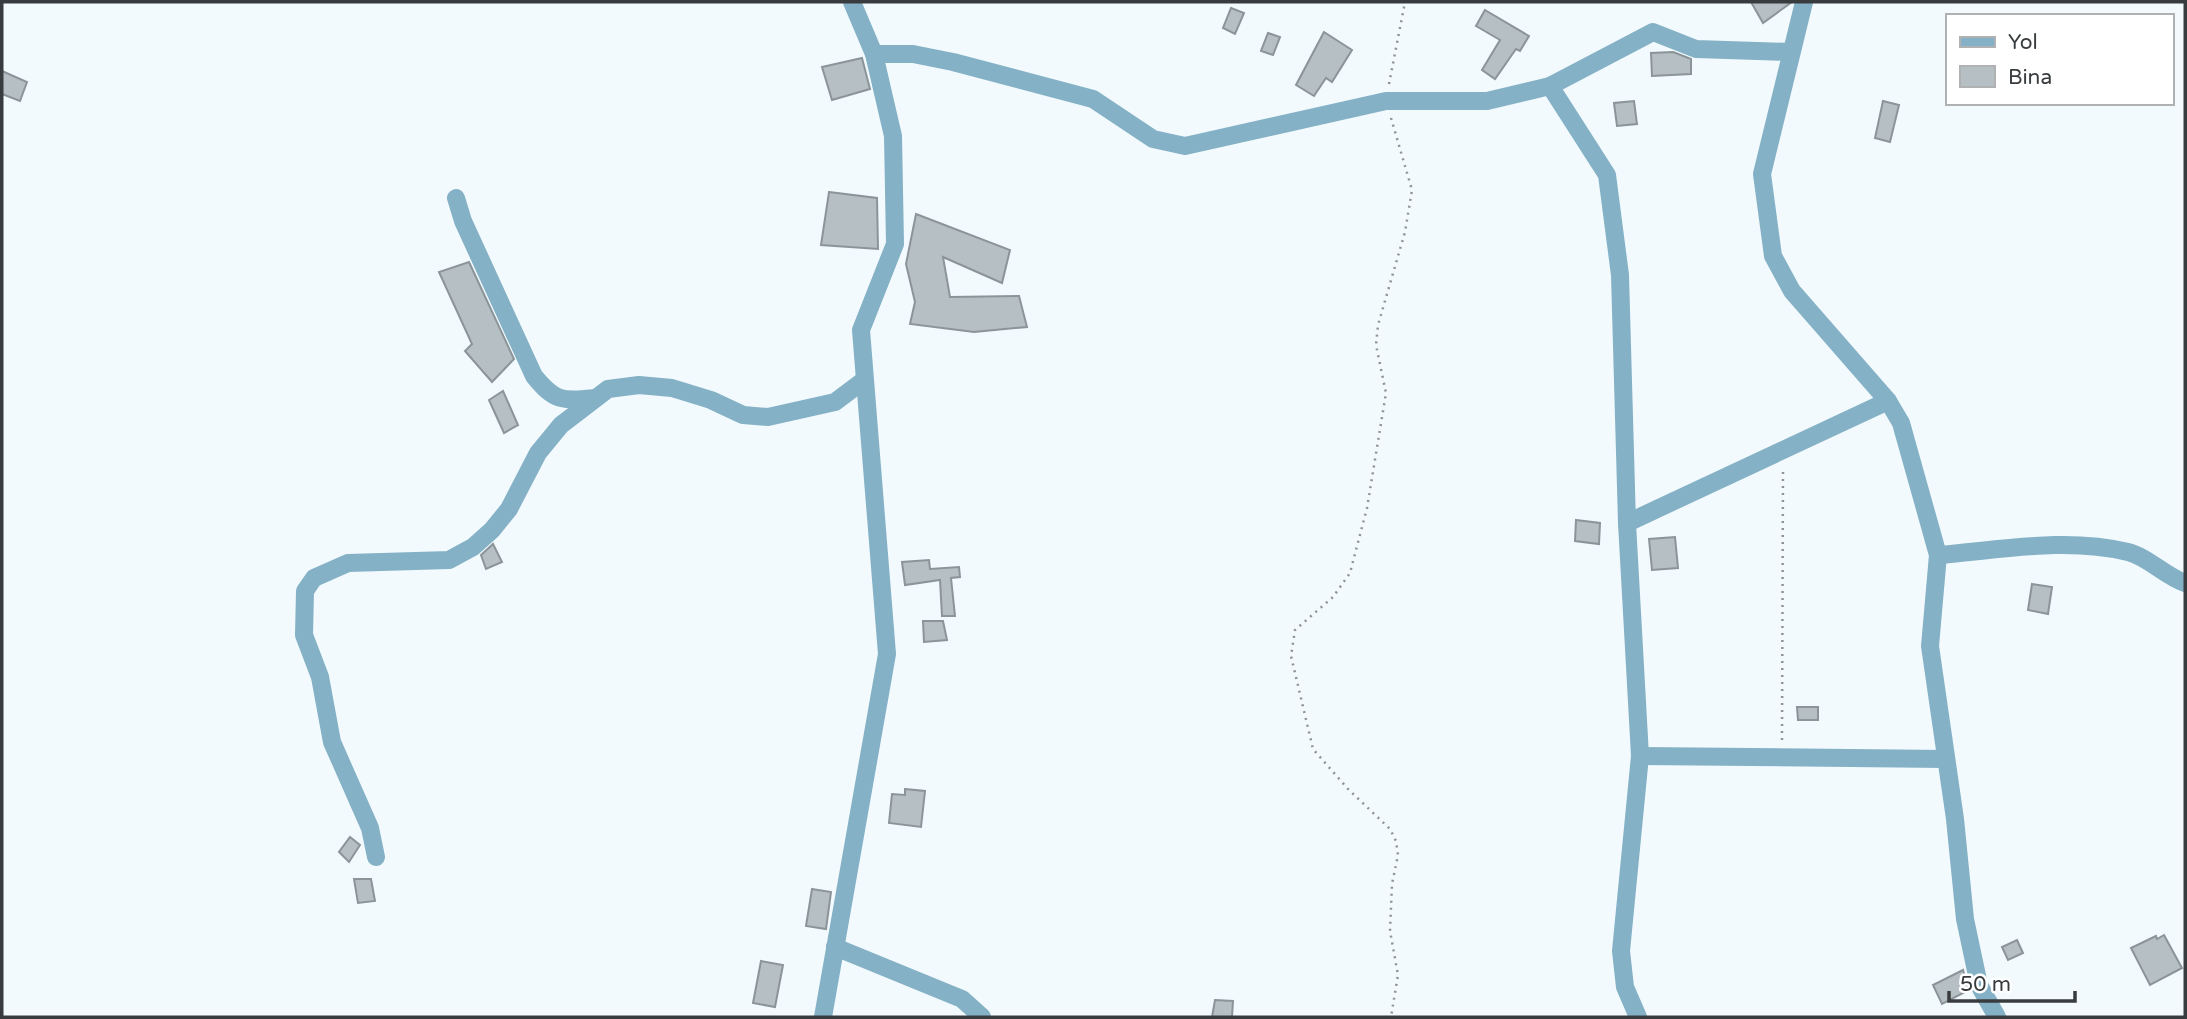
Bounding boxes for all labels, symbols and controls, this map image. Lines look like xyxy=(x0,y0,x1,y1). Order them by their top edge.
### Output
legend xyxy=(1946,14,2173,105)
text: Yol xyxy=(2008,30,2038,55)
text: Bina xyxy=(2008,65,2052,90)
scale bar xyxy=(1949,960,2075,1004)
text: 50 m xyxy=(1960,972,2011,997)

